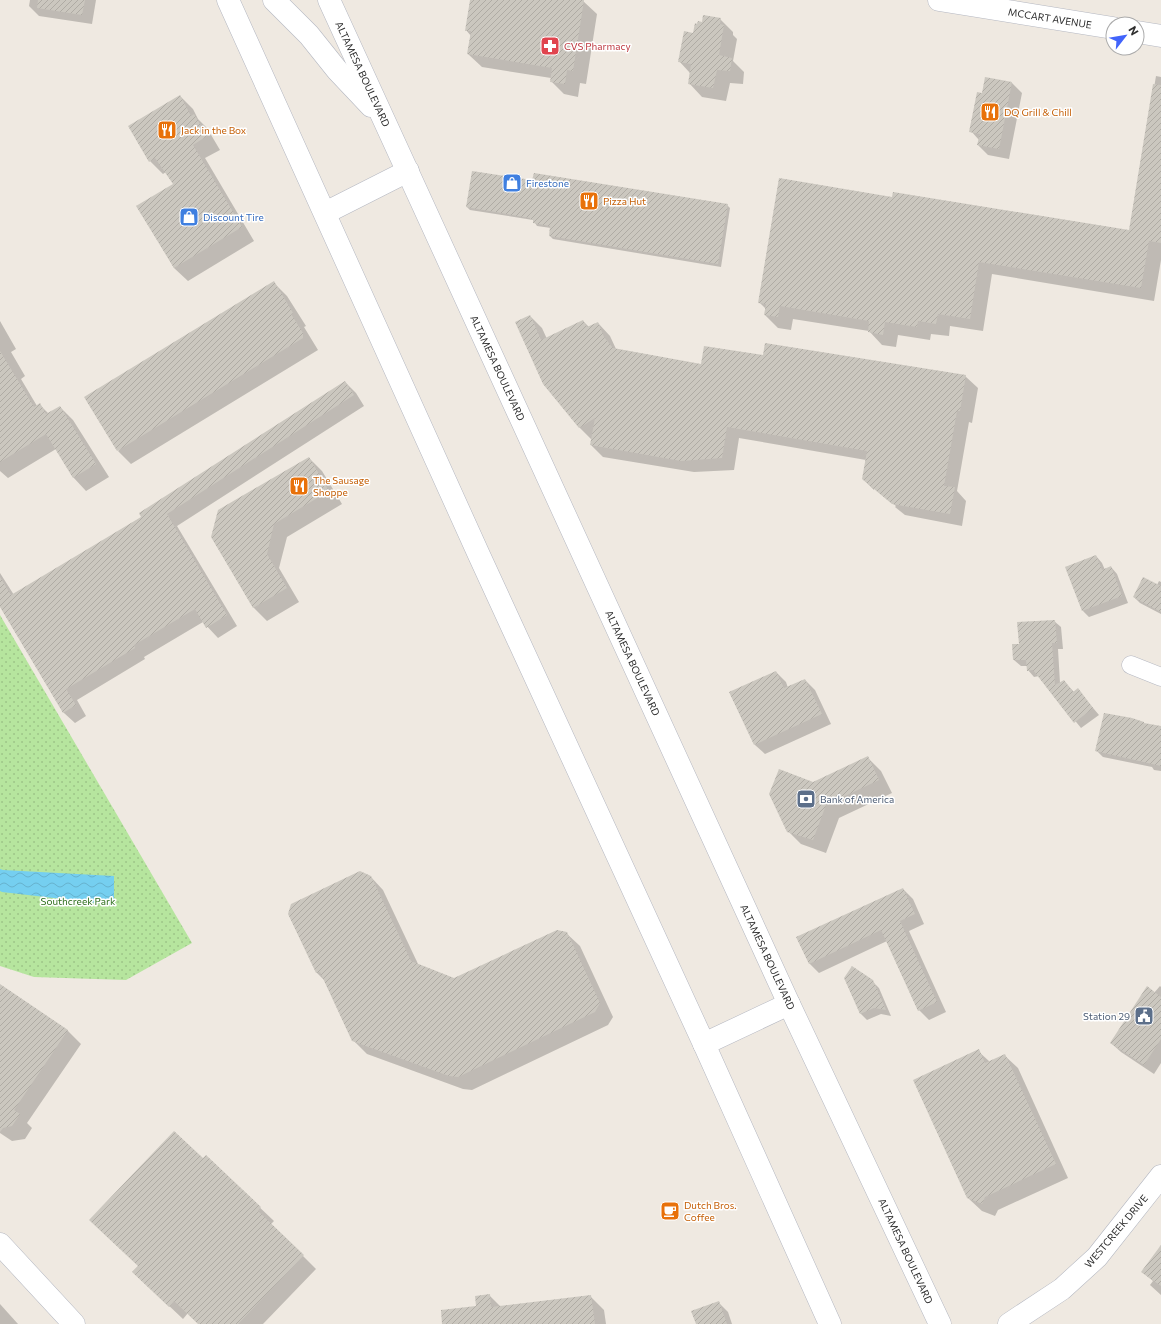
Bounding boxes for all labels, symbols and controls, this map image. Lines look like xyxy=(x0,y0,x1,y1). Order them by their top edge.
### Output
street label: MCCART AVENUE xyxy=(1007,5,1093,31)
north arrow xyxy=(1105,16,1145,56)
street label: ALTAMESA BOULEVARD xyxy=(333,19,393,129)
text: N xyxy=(1126,24,1142,37)
pharmacy icon: CVS Pharmacy xyxy=(539,35,561,57)
place label: CVS Pharmacy xyxy=(564,40,631,52)
restaurant icon: DQ Grill & Chill xyxy=(979,101,1001,123)
place label: DQ Grill & Chill xyxy=(1004,106,1072,118)
restaurant icon: Jack in the Box xyxy=(156,119,178,141)
place label: Jack in the Box xyxy=(181,124,247,136)
shop icon: Firestone xyxy=(501,172,523,194)
place label: Firestone xyxy=(526,177,569,189)
restaurant icon: Pizza Hut xyxy=(578,190,600,212)
place label: Pizza Hut xyxy=(603,195,646,207)
shop icon: Discount Tire xyxy=(178,206,200,228)
place label: Discount Tire xyxy=(203,211,264,223)
street label: ALTAMESA BOULEVARD xyxy=(468,313,528,423)
place label: The Sausage Shoppe xyxy=(313,474,369,498)
restaurant icon: The Sausage Shoppe xyxy=(288,475,310,497)
street label: ALTAMESA BOULEVARD xyxy=(603,608,663,718)
bank icon: Bank of America xyxy=(795,788,817,810)
place label: Bank of America xyxy=(820,793,894,805)
park label: Southcreek Park xyxy=(41,895,116,907)
street label: ALTAMESA BOULEVARD xyxy=(738,902,798,1012)
public building icon: Station 29 xyxy=(1133,1005,1155,1027)
place label: Station 29 xyxy=(1083,1010,1130,1022)
street label: WESTCREEK DRIVE xyxy=(1082,1192,1150,1270)
street label: ALTAMESA BOULEVARD xyxy=(876,1196,936,1306)
place label: Dutch Bros. Coffee xyxy=(684,1199,737,1223)
cafe icon: Dutch Bros. Coffee xyxy=(659,1200,681,1222)

